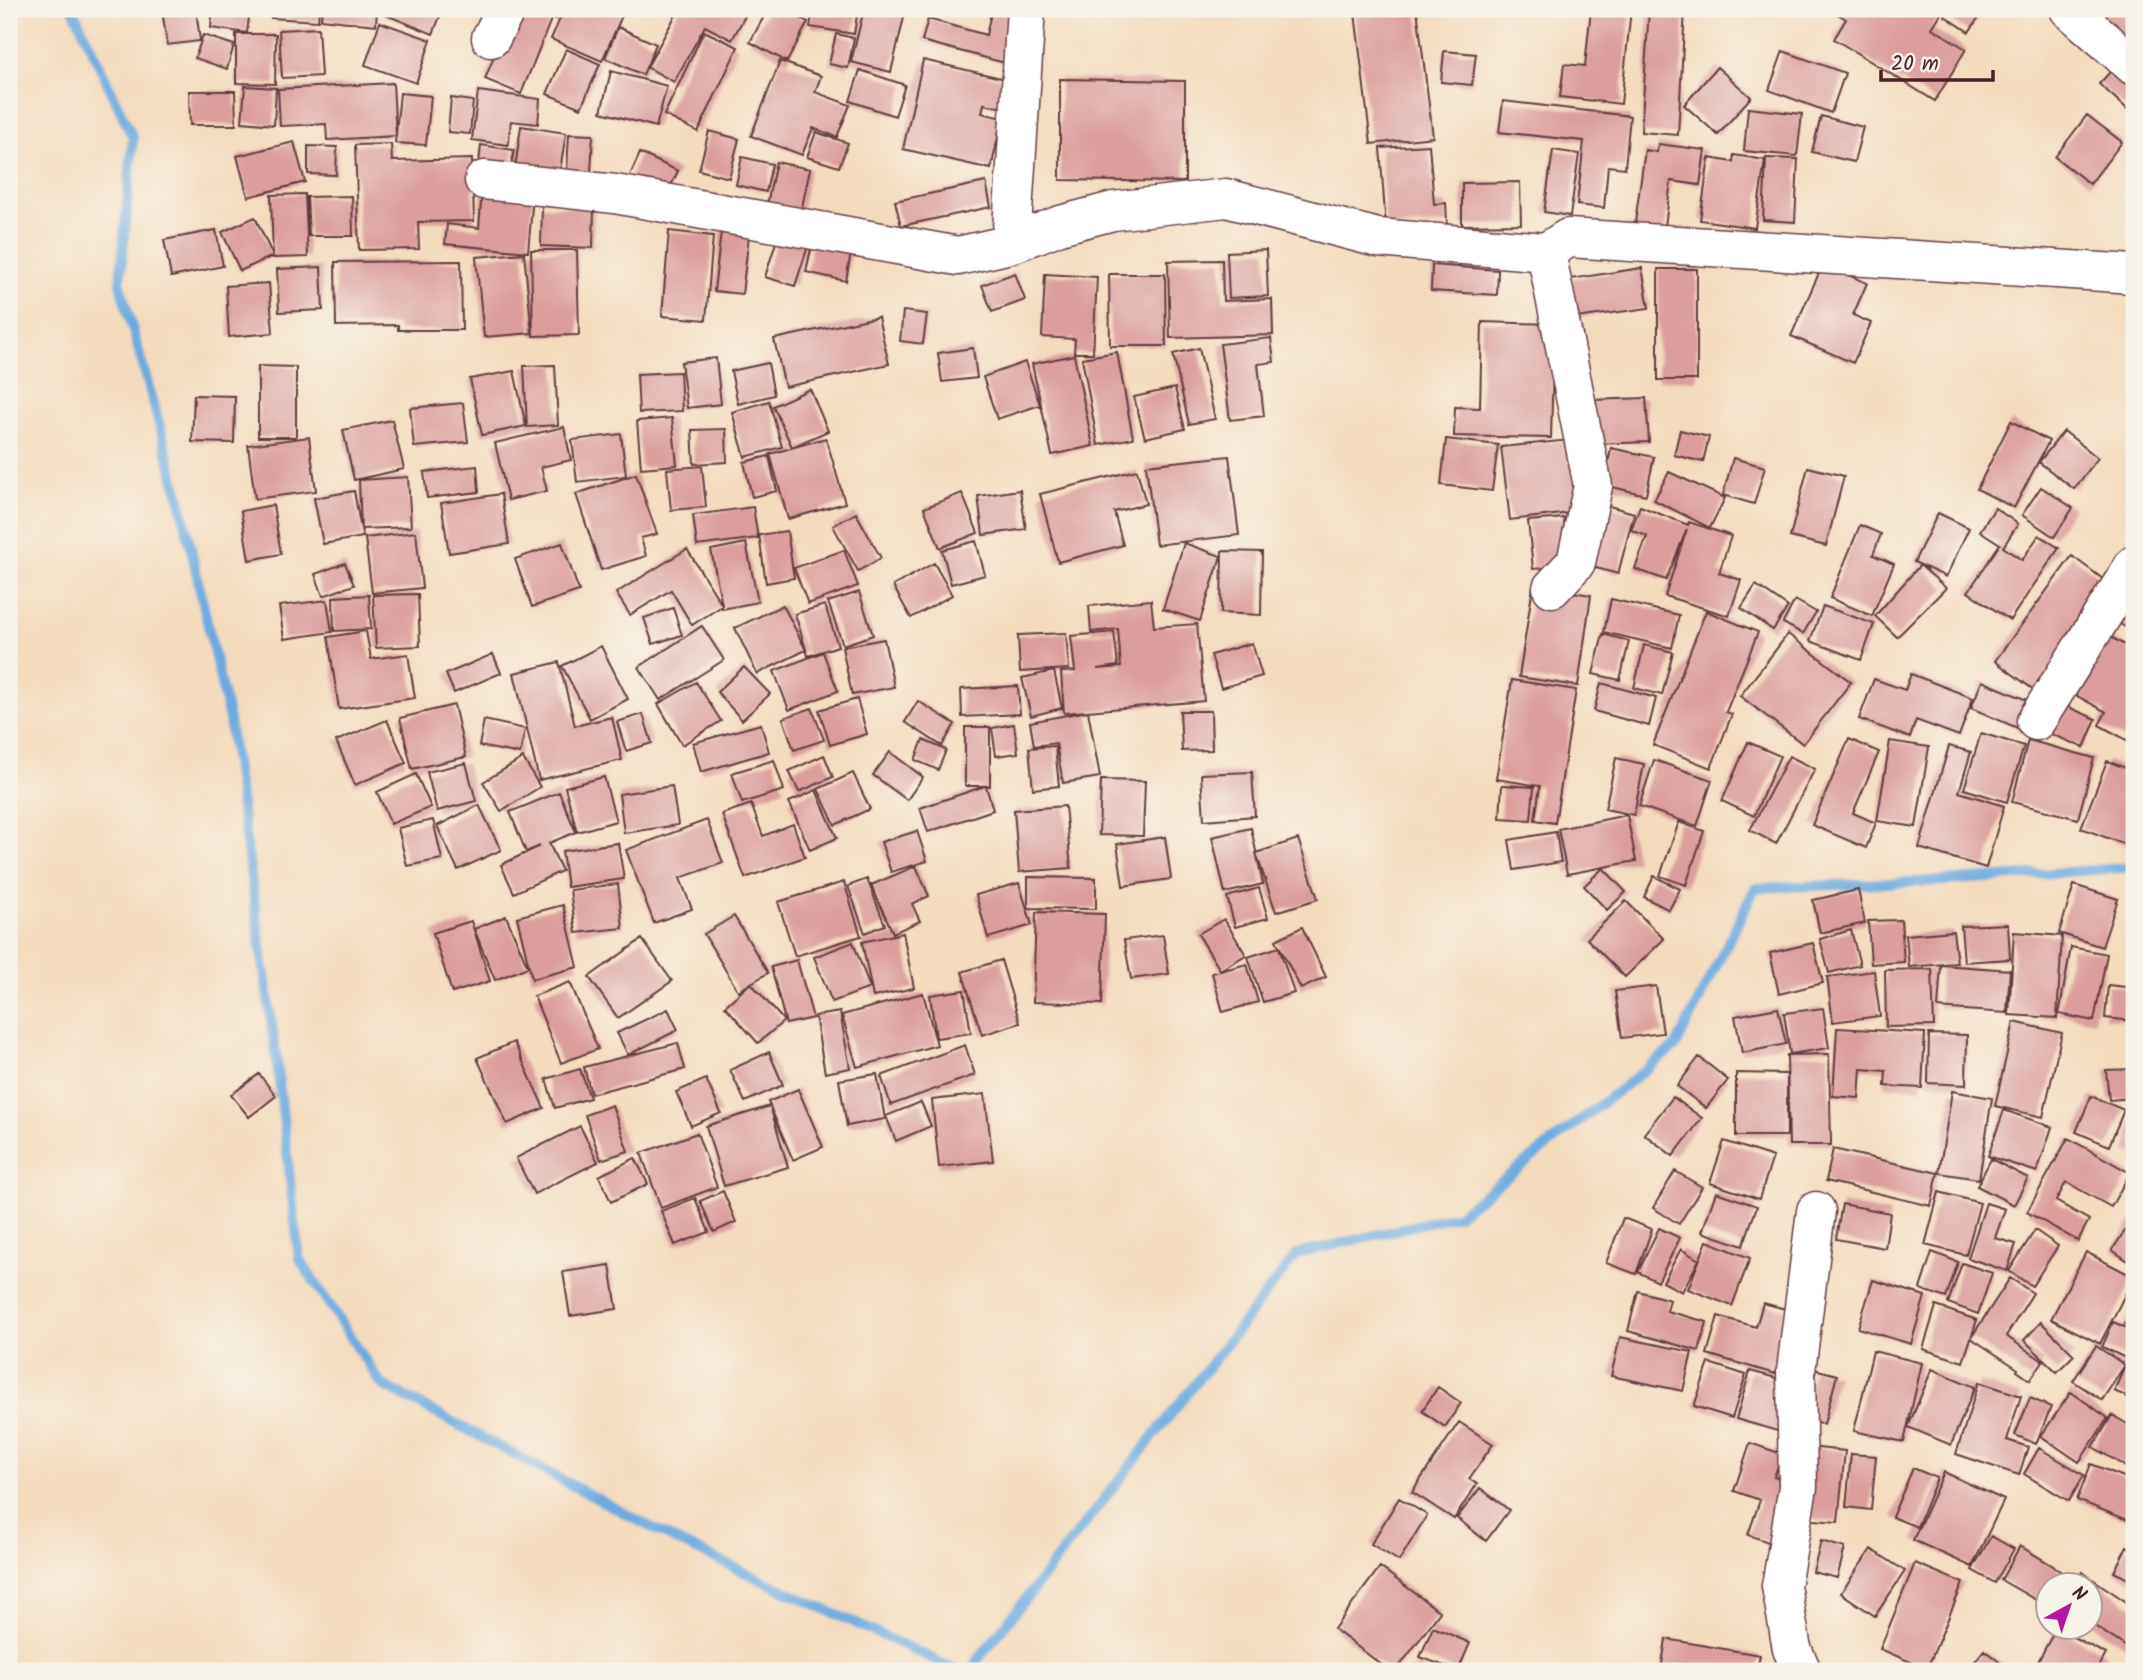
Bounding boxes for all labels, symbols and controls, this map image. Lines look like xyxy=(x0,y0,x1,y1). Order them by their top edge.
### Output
scale bar xyxy=(1881,38,1993,82)
text: 20 m xyxy=(1891,48,1939,81)
north arrow xyxy=(2035,1572,2104,1642)
text: N xyxy=(2064,1579,2093,1610)

